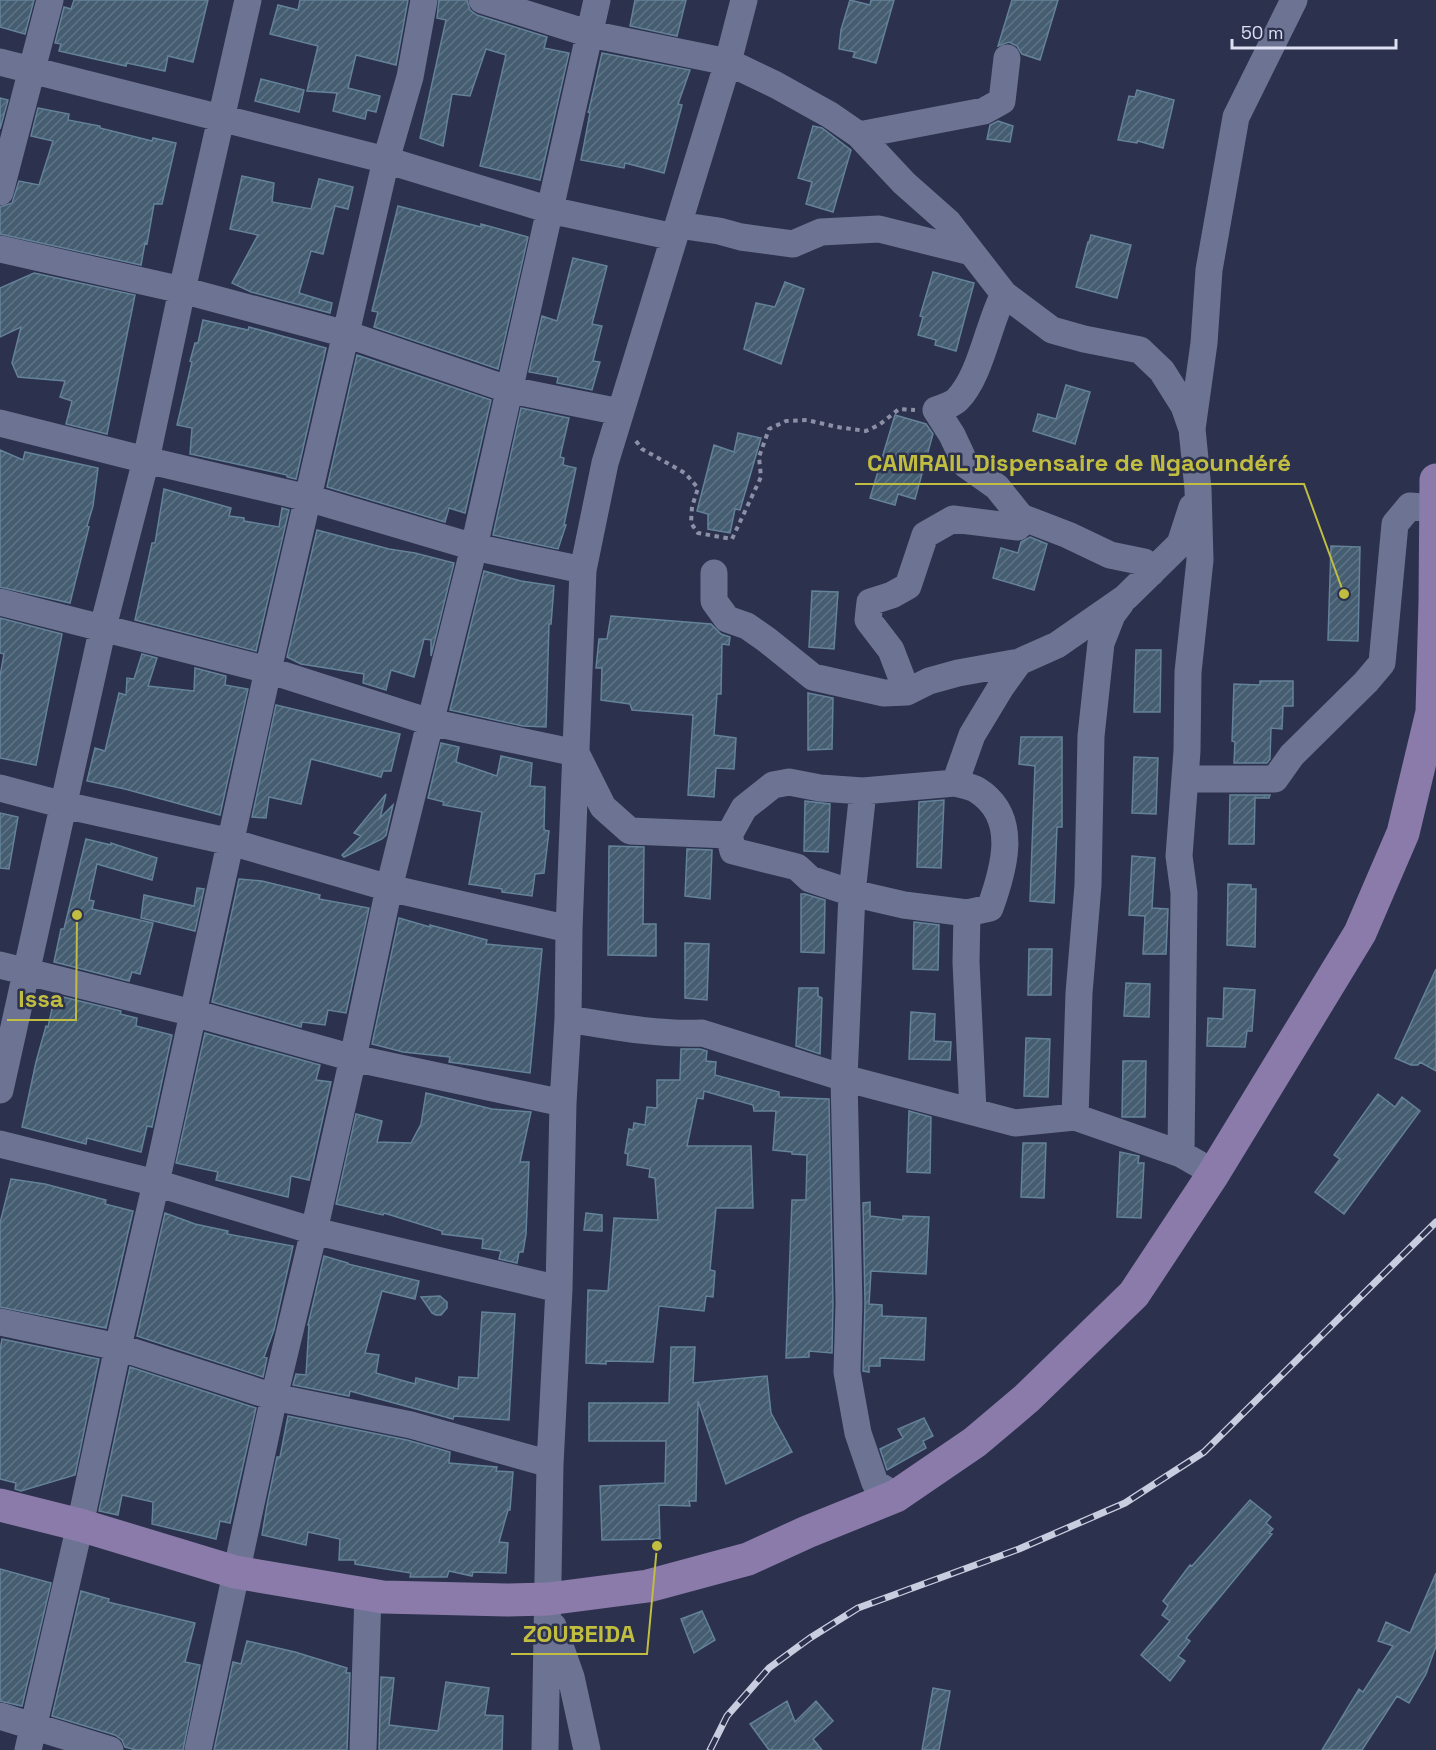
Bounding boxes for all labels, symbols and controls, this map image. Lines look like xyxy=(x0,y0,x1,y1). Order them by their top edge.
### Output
scale bar xyxy=(1232,12,1396,50)
text: 50 m xyxy=(1241,21,1283,44)
callout: CAMRAIL Dispensaire de Ngaoundéré xyxy=(855,442,1304,484)
text: CAMRAIL Dispensaire de Ngaoundéré xyxy=(867,447,1291,478)
callout: Issa xyxy=(7,978,76,1020)
text: Issa xyxy=(18,983,64,1014)
callout: ZOUBEIDA xyxy=(511,1612,647,1654)
text: ZOUBEIDA xyxy=(523,1618,635,1649)

